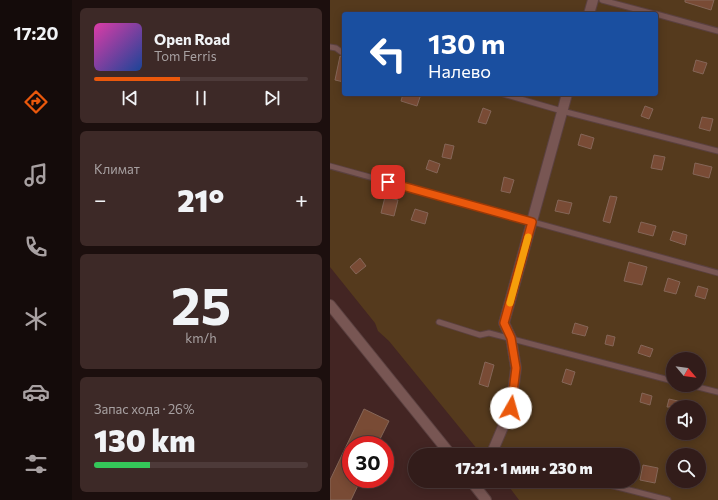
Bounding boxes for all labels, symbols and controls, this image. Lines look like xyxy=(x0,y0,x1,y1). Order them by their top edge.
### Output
text: 17:20 xyxy=(14,22,58,44)
text: 130 m xyxy=(428,26,505,60)
icon: left xyxy=(362,28,414,80)
text: Open Road xyxy=(154,30,230,48)
text: Tom Ferris xyxy=(154,48,217,64)
text: Налево xyxy=(428,60,491,82)
icon: previous xyxy=(119,87,141,109)
icon: pause xyxy=(190,87,212,109)
icon: next xyxy=(261,87,283,109)
icon: directions xyxy=(22,88,50,116)
icon: music xyxy=(22,161,50,189)
text: Климат xyxy=(94,161,140,177)
pin xyxy=(371,165,405,199)
icon: arrive xyxy=(377,171,399,193)
text: 21° xyxy=(177,181,224,218)
text: − xyxy=(94,186,107,213)
text: + xyxy=(295,186,308,213)
icon: phone xyxy=(22,233,50,261)
text: 25 xyxy=(171,272,231,336)
icon: climate xyxy=(22,305,50,333)
text: km/h xyxy=(185,330,217,346)
north arrow xyxy=(666,352,706,392)
map controls xyxy=(666,352,706,488)
icon: car xyxy=(22,378,50,406)
position arrow xyxy=(490,387,532,429)
button: sound xyxy=(666,400,706,440)
text: Запас хода · 26% xyxy=(94,401,194,417)
text: 130 km xyxy=(94,421,196,458)
speed limit sign: 30 xyxy=(342,436,394,488)
button: search xyxy=(666,448,706,488)
icon: filters xyxy=(22,450,50,478)
text: 17:21 · 1 мин · 230 m xyxy=(455,459,593,477)

